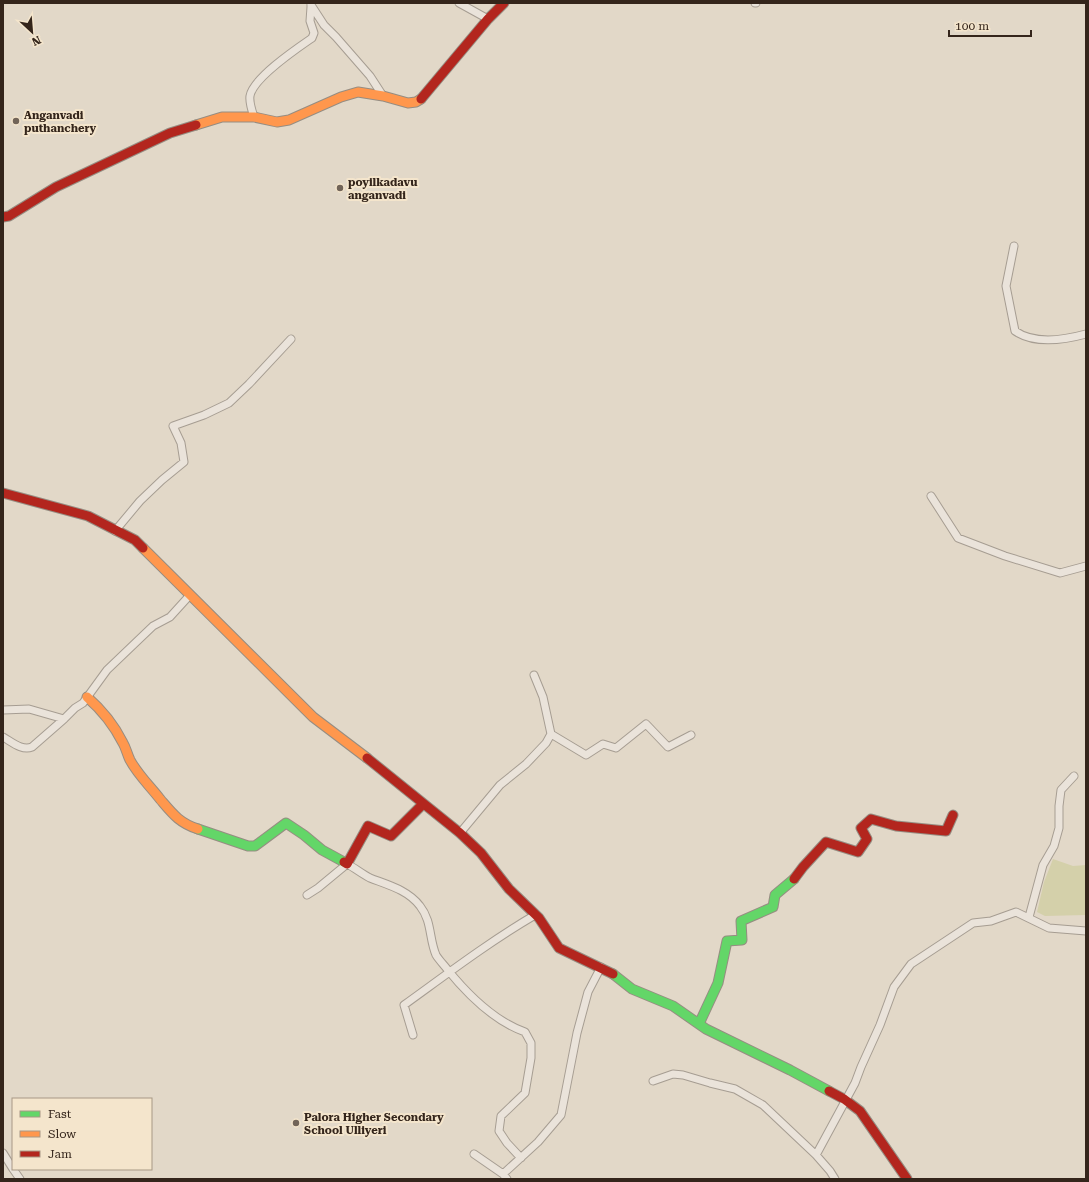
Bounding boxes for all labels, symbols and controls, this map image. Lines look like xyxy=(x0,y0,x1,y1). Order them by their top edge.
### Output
north arrow xyxy=(12,12,52,52)
scale bar xyxy=(949,12,1031,38)
text: 100 m xyxy=(955,19,989,33)
text: N xyxy=(29,33,43,48)
place label: Anganvadi puthanchery xyxy=(24,109,97,135)
marker: Anganvadi puthanchery xyxy=(11,116,21,126)
place label: poyilkadavu anganvadi xyxy=(348,176,418,202)
marker: poyilkadavu anganvadi xyxy=(335,183,345,193)
legend xyxy=(12,1098,152,1170)
text: Fast xyxy=(48,1107,72,1121)
place label: Palora Higher Secondary School Ulliyeri xyxy=(304,1111,444,1137)
marker: Palora Higher Secondary School Ulliyeri xyxy=(291,1118,301,1128)
text: Slow xyxy=(48,1127,76,1141)
text: Jam xyxy=(48,1147,72,1161)

